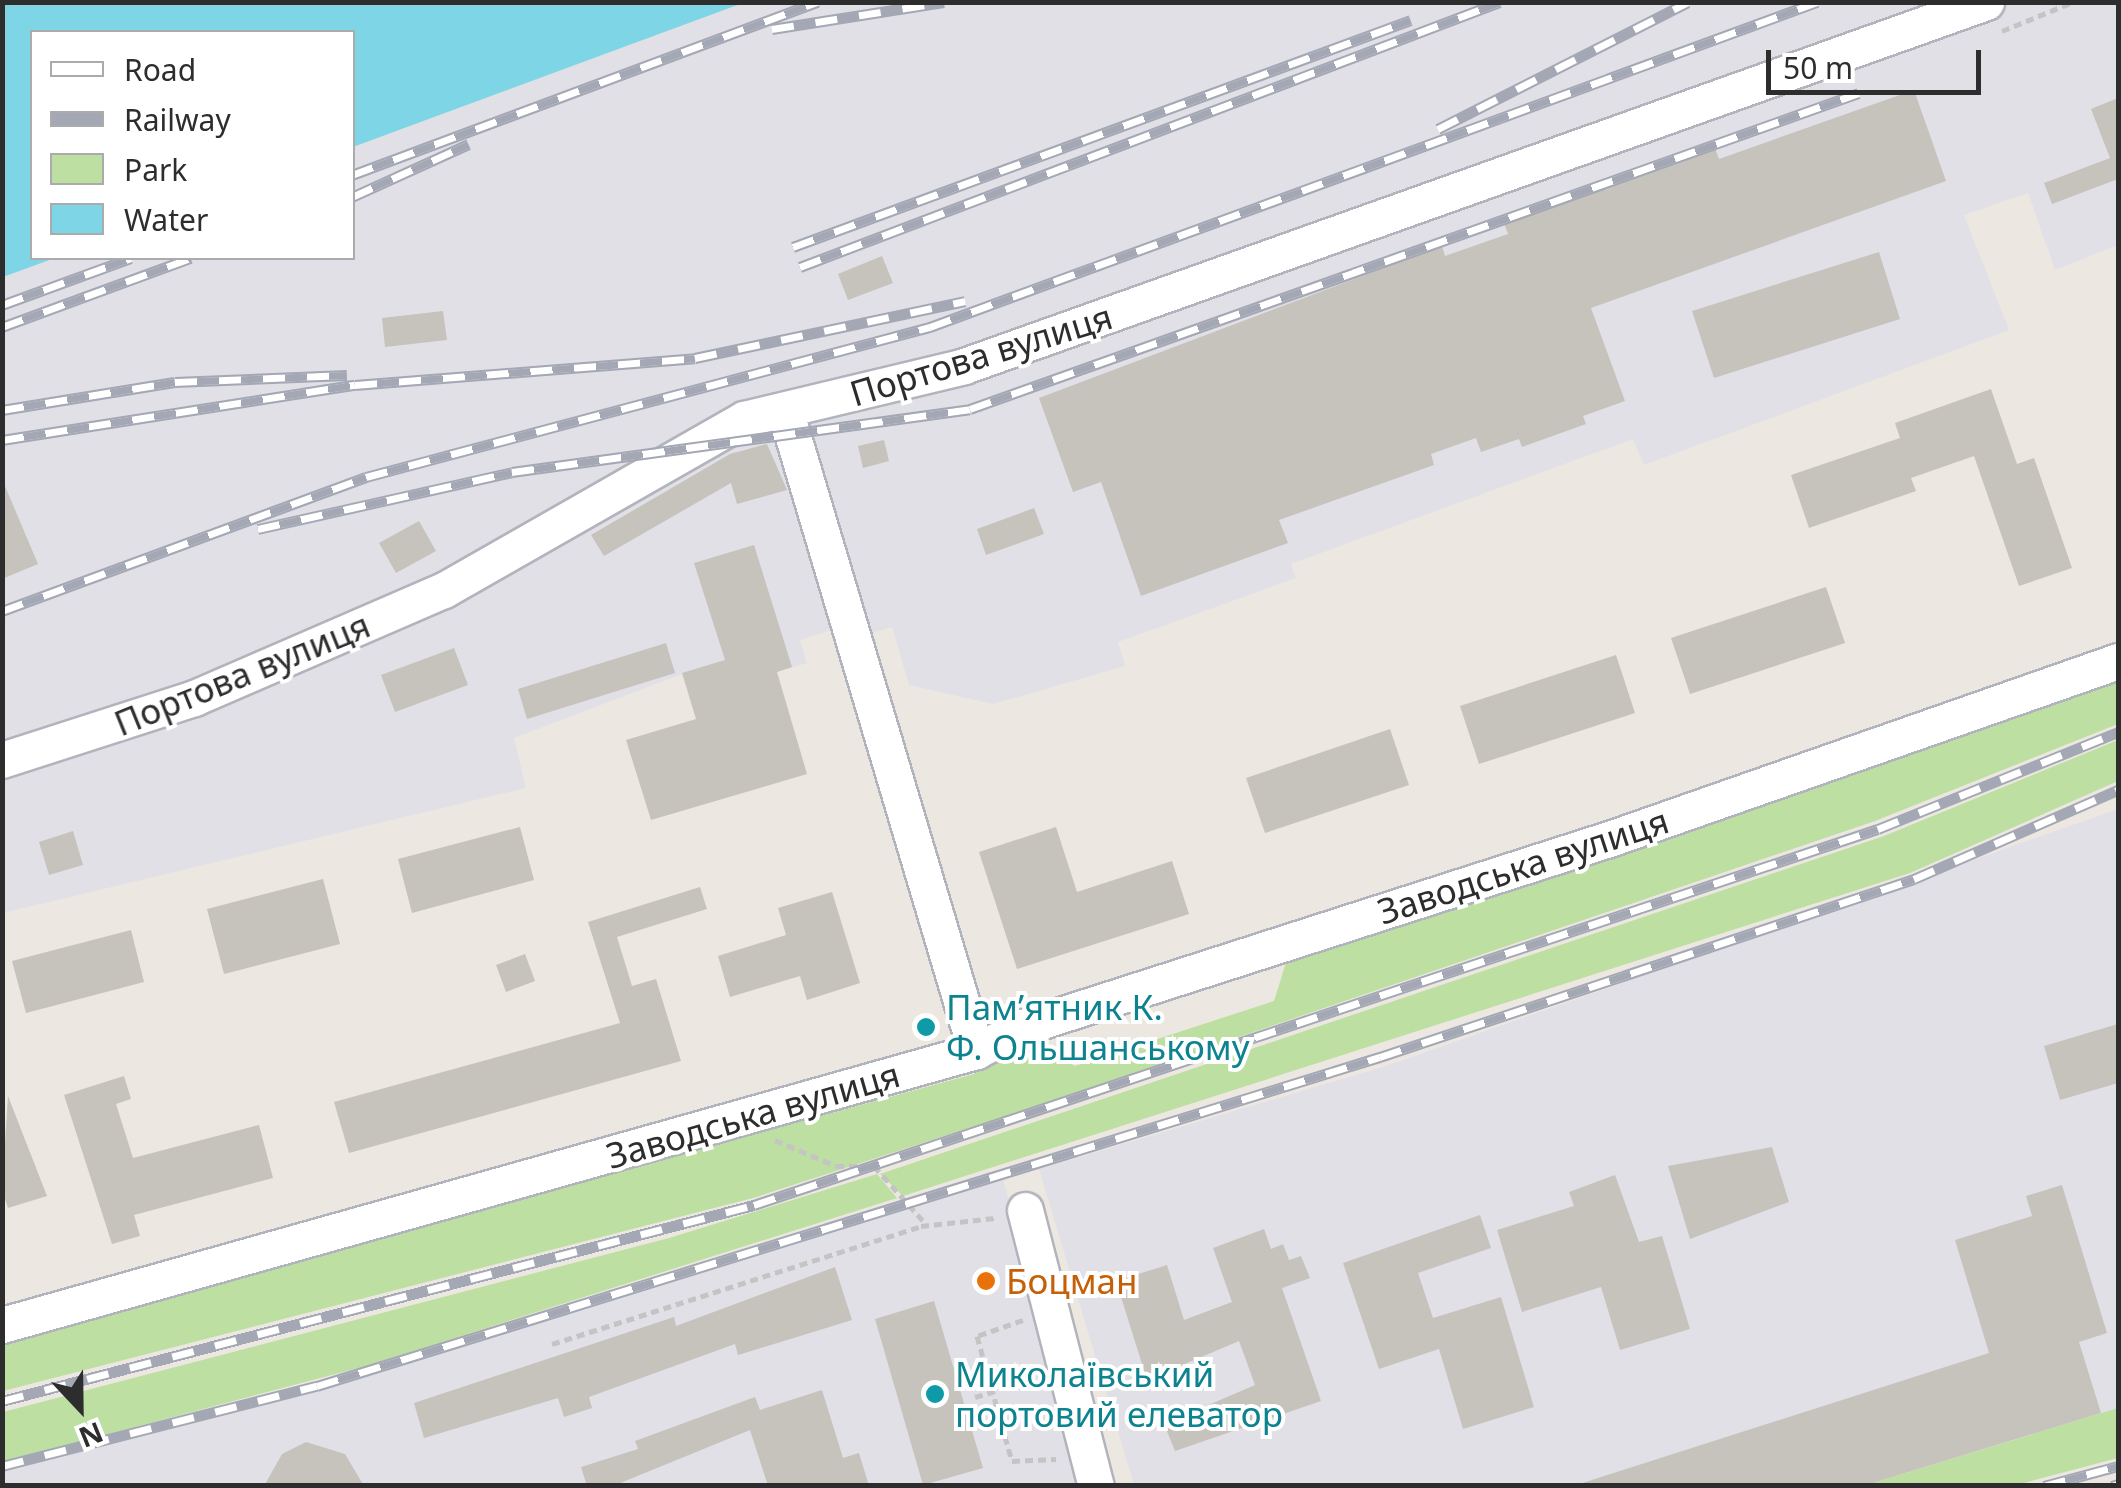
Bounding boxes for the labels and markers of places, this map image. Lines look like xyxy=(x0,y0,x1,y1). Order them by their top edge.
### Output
place label: Пам’ятник К. Ф. Ольшанському xyxy=(946,986,1250,1068)
marker: Пам’ятник К. Ф. Ольшанському xyxy=(915,1016,937,1038)
place label: Боцман xyxy=(1006,1260,1138,1302)
marker: Боцман xyxy=(975,1270,997,1292)
place label: Миколаївський портовий елеватор xyxy=(955,1353,1283,1435)
marker: Миколаївський портовий елеватор xyxy=(924,1383,946,1405)

